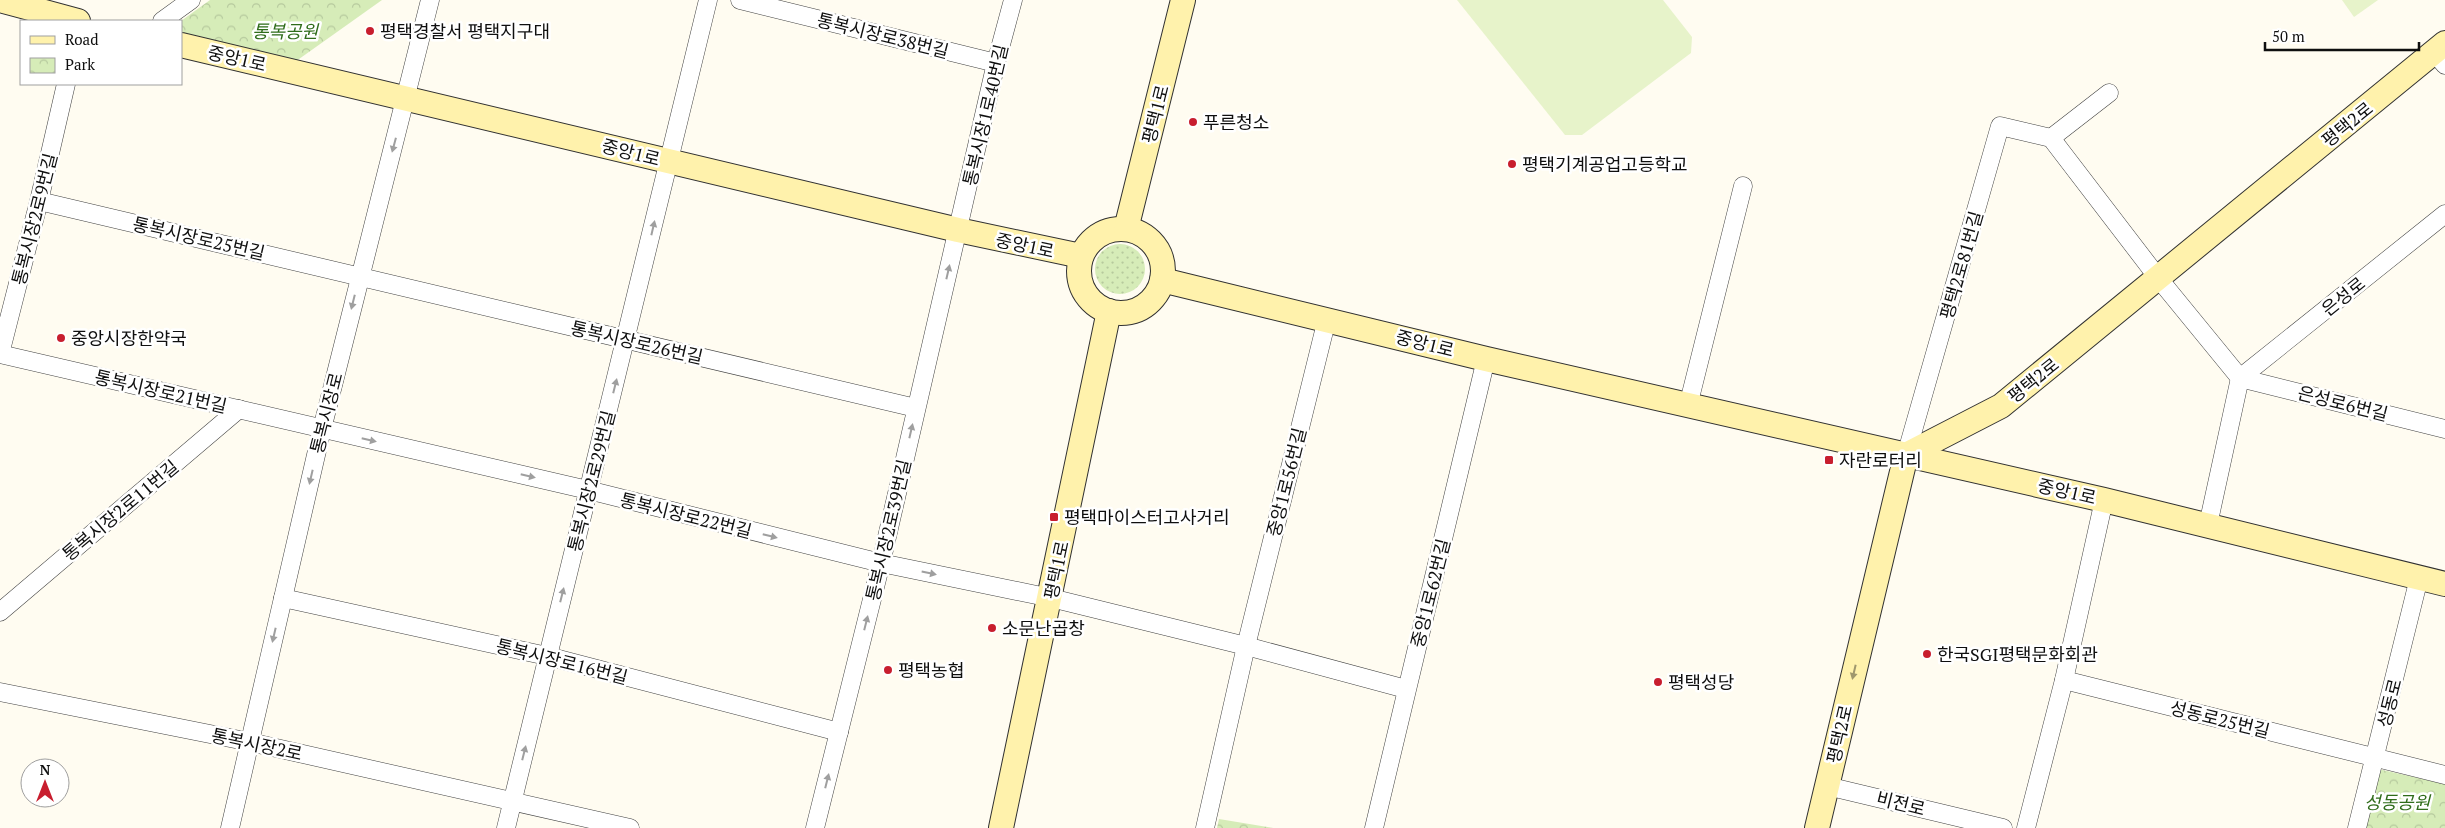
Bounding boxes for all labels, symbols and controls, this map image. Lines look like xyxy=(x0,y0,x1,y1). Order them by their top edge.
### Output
street label: 통복시장로38번길 xyxy=(815,7,951,63)
park label: 통복공원 xyxy=(252,19,320,43)
place label: 평택경찰서 평택지구대 xyxy=(380,19,550,43)
legend xyxy=(20,20,182,85)
scale bar xyxy=(2265,20,2419,52)
marker: 평택경찰서 평택지구대 xyxy=(364,25,376,37)
text: 50 m xyxy=(2272,26,2305,46)
text: Road xyxy=(65,29,98,49)
street label: 중앙1로 xyxy=(205,40,269,76)
street label: 통복시장1로40번길 xyxy=(957,42,1013,188)
text: Park xyxy=(65,54,95,74)
street label: 평택1로 xyxy=(1136,82,1174,146)
street label: 평택2로 xyxy=(2316,96,2378,152)
place label: 푸른청소 xyxy=(1203,110,1269,134)
marker: 푸른청소 xyxy=(1187,116,1199,128)
street label: 중앙1로 xyxy=(599,133,663,171)
one-way arrow xyxy=(390,137,398,152)
street label: 통복시장2로9번길 xyxy=(6,151,62,287)
place label: 평택기계공업고등학교 xyxy=(1522,152,1688,176)
marker: 평택기계공업고등학교 xyxy=(1506,158,1518,170)
street label: 평택2로81번길 xyxy=(1934,208,1988,322)
street label: 통복시장로25번길 xyxy=(130,211,268,265)
one-way arrow xyxy=(649,221,657,236)
street label: 중앙1로 xyxy=(994,227,1056,263)
one-way arrow xyxy=(944,265,952,280)
street label: 은성로 xyxy=(2316,271,2370,321)
one-way arrow xyxy=(349,294,357,309)
street label: 통복시장로26번길 xyxy=(568,315,706,369)
street label: 중앙1로 xyxy=(1393,324,1457,362)
place label: 중앙시장한약국 xyxy=(71,326,187,350)
marker: 중앙시장한약국 xyxy=(55,332,67,344)
street label: 평택2로 xyxy=(2002,352,2064,408)
street label: 통복시장로21번길 xyxy=(92,364,230,418)
street label: 통복시장로 xyxy=(304,370,348,456)
one-way arrow xyxy=(611,379,619,394)
street label: 은성로6번길 xyxy=(2295,380,2391,426)
street label: 통복시장2로29번길 xyxy=(562,408,620,554)
one-way arrow xyxy=(907,422,915,438)
street label: 중앙1로56번길 xyxy=(1261,425,1311,539)
one-way arrow xyxy=(362,436,377,444)
place label: 자란로터리 xyxy=(1839,448,1922,472)
street label: 통복시장2로11번길 xyxy=(57,454,183,566)
marker: 자란로터리 xyxy=(1823,454,1835,466)
street label: 통복시장2로39번길 xyxy=(860,457,916,603)
one-way arrow xyxy=(307,469,315,484)
one-way arrow xyxy=(520,472,535,480)
street label: 중앙1로 xyxy=(2035,473,2099,509)
street label: 통복시장로22번길 xyxy=(618,487,754,543)
place label: 평택마이스터고사거리 xyxy=(1064,505,1230,529)
marker: 평택마이스터고사거리 xyxy=(1048,511,1060,523)
one-way arrow xyxy=(763,532,778,540)
street label: 중앙1로62번길 xyxy=(1405,536,1455,650)
street label: 평택1로 xyxy=(1038,539,1074,601)
one-way arrow xyxy=(921,569,936,577)
one-way arrow xyxy=(558,587,566,602)
one-way arrow xyxy=(862,615,870,630)
place label: 소문난곱창 xyxy=(1002,616,1085,640)
marker: 소문난곱창 xyxy=(986,622,998,634)
one-way arrow xyxy=(270,628,278,643)
street label: 통복시장로16번길 xyxy=(494,633,630,689)
place label: 한국SGI평택문화회관 xyxy=(1937,642,2098,666)
marker: 한국SGI평택문화회관 xyxy=(1921,648,1933,660)
place label: 평택농협 xyxy=(898,658,964,682)
marker: 평택농협 xyxy=(882,664,894,676)
one-way arrow xyxy=(1850,665,1858,680)
place label: 평택성당 xyxy=(1668,670,1734,694)
marker: 평택성당 xyxy=(1652,676,1664,688)
street label: 성동로 xyxy=(2371,676,2407,730)
street label: 성동로25번길 xyxy=(2168,695,2272,743)
street label: 평택2로 xyxy=(1821,702,1857,766)
street label: 통복시장2로 xyxy=(209,723,305,765)
one-way arrow xyxy=(520,745,528,760)
north arrow xyxy=(20,758,70,808)
text: N xyxy=(40,760,51,779)
one-way arrow xyxy=(823,773,831,788)
street label: 비전로 xyxy=(1874,785,1928,821)
park label: 성동공원 xyxy=(2364,790,2432,814)

